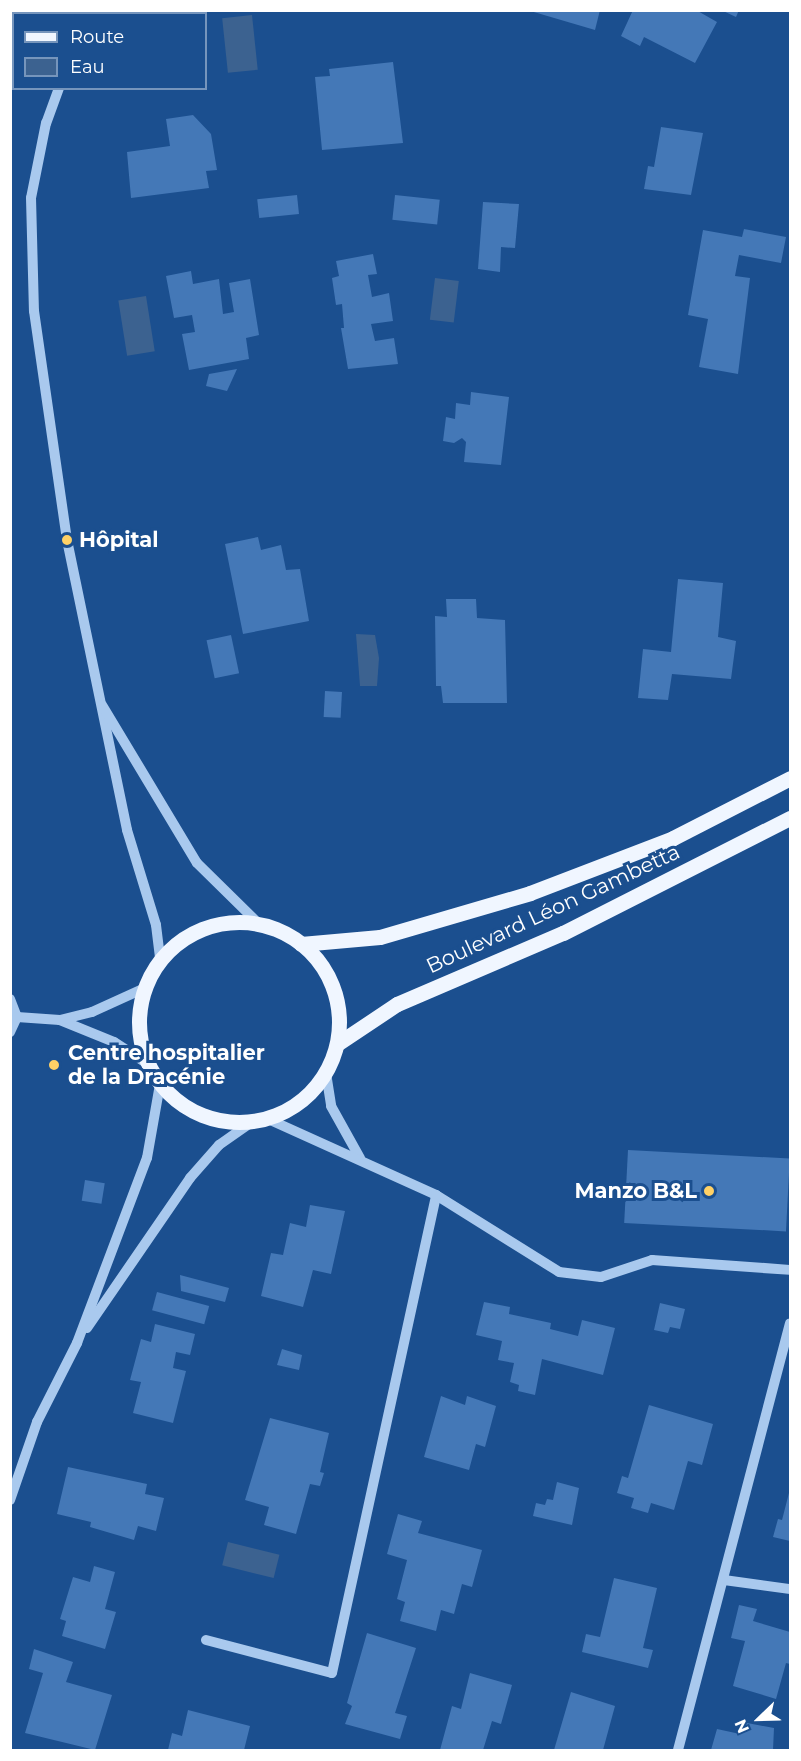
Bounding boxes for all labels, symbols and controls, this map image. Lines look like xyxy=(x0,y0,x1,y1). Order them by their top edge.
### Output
legend xyxy=(12,12,207,90)
text: Route xyxy=(70,26,124,48)
text: Eau xyxy=(70,56,105,78)
place label: Hôpital xyxy=(79,527,159,553)
marker: Hôpital xyxy=(60,533,74,547)
street label: Boulevard Léon Gambetta xyxy=(422,839,684,979)
place label: Centre hospitalier de la Dracénie xyxy=(68,1040,265,1090)
marker: Centre hospitalier de la Dracénie xyxy=(45,1056,63,1074)
place label: Manzo B&L xyxy=(574,1178,697,1204)
marker: Manzo B&L xyxy=(702,1184,716,1198)
north arrow xyxy=(729,1689,789,1749)
text: N xyxy=(731,1717,753,1736)

